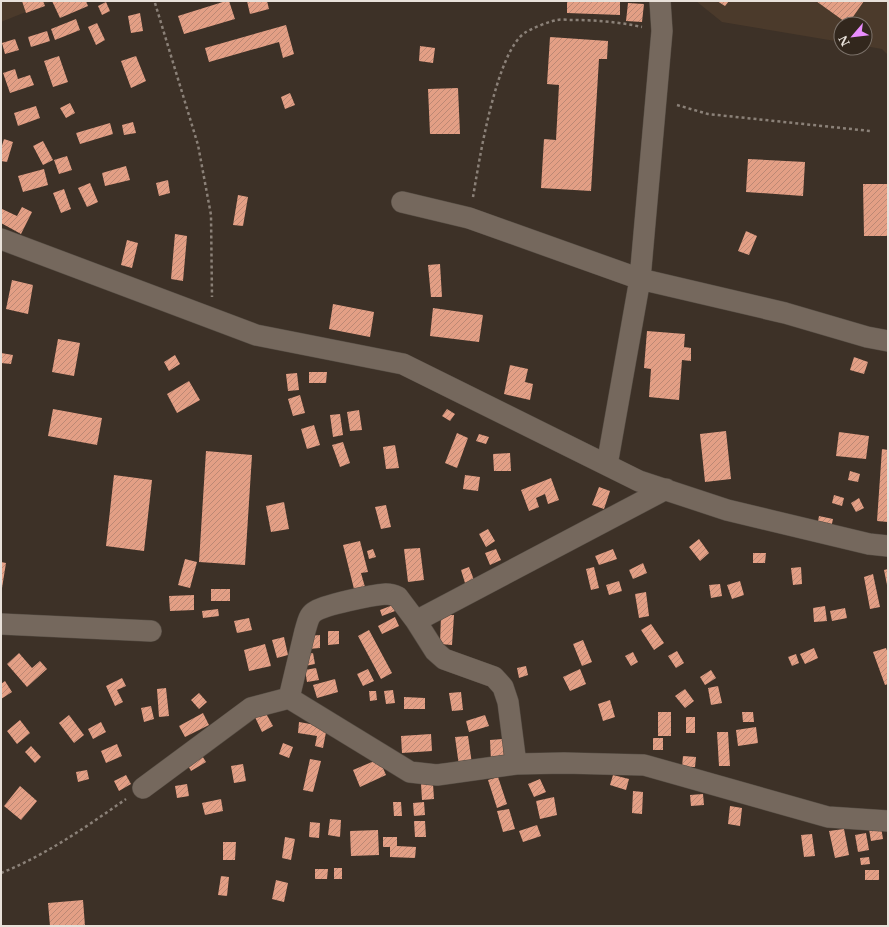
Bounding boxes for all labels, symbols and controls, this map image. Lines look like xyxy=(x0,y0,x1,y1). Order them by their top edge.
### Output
north arrow xyxy=(833,16,873,56)
text: N xyxy=(835,32,853,49)

